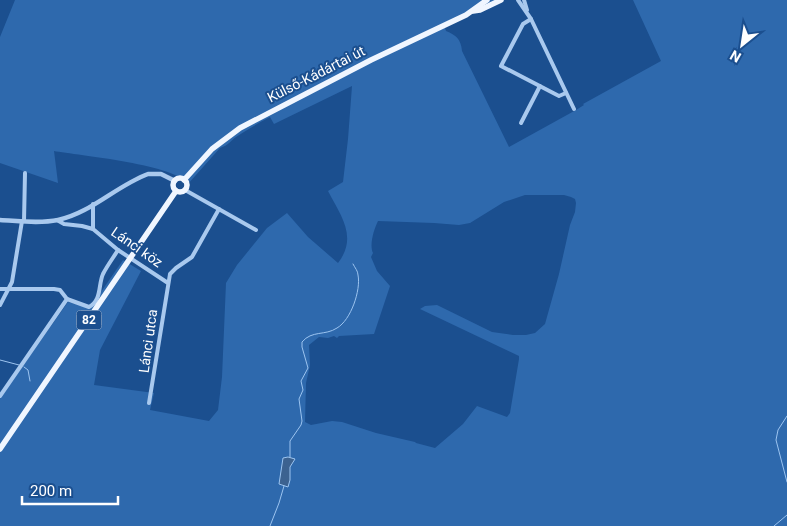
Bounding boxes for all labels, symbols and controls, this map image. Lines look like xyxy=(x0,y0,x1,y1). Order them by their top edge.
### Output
north arrow xyxy=(717,20,767,70)
street label: Külső-Kádártai út xyxy=(265,42,368,105)
text: N xyxy=(727,47,744,66)
street label: Lánci köz xyxy=(108,224,166,271)
street label: Lánci utca xyxy=(136,308,160,374)
road number: 82 xyxy=(76,310,102,330)
scale bar xyxy=(22,474,119,506)
text: 200 m xyxy=(30,482,72,500)

